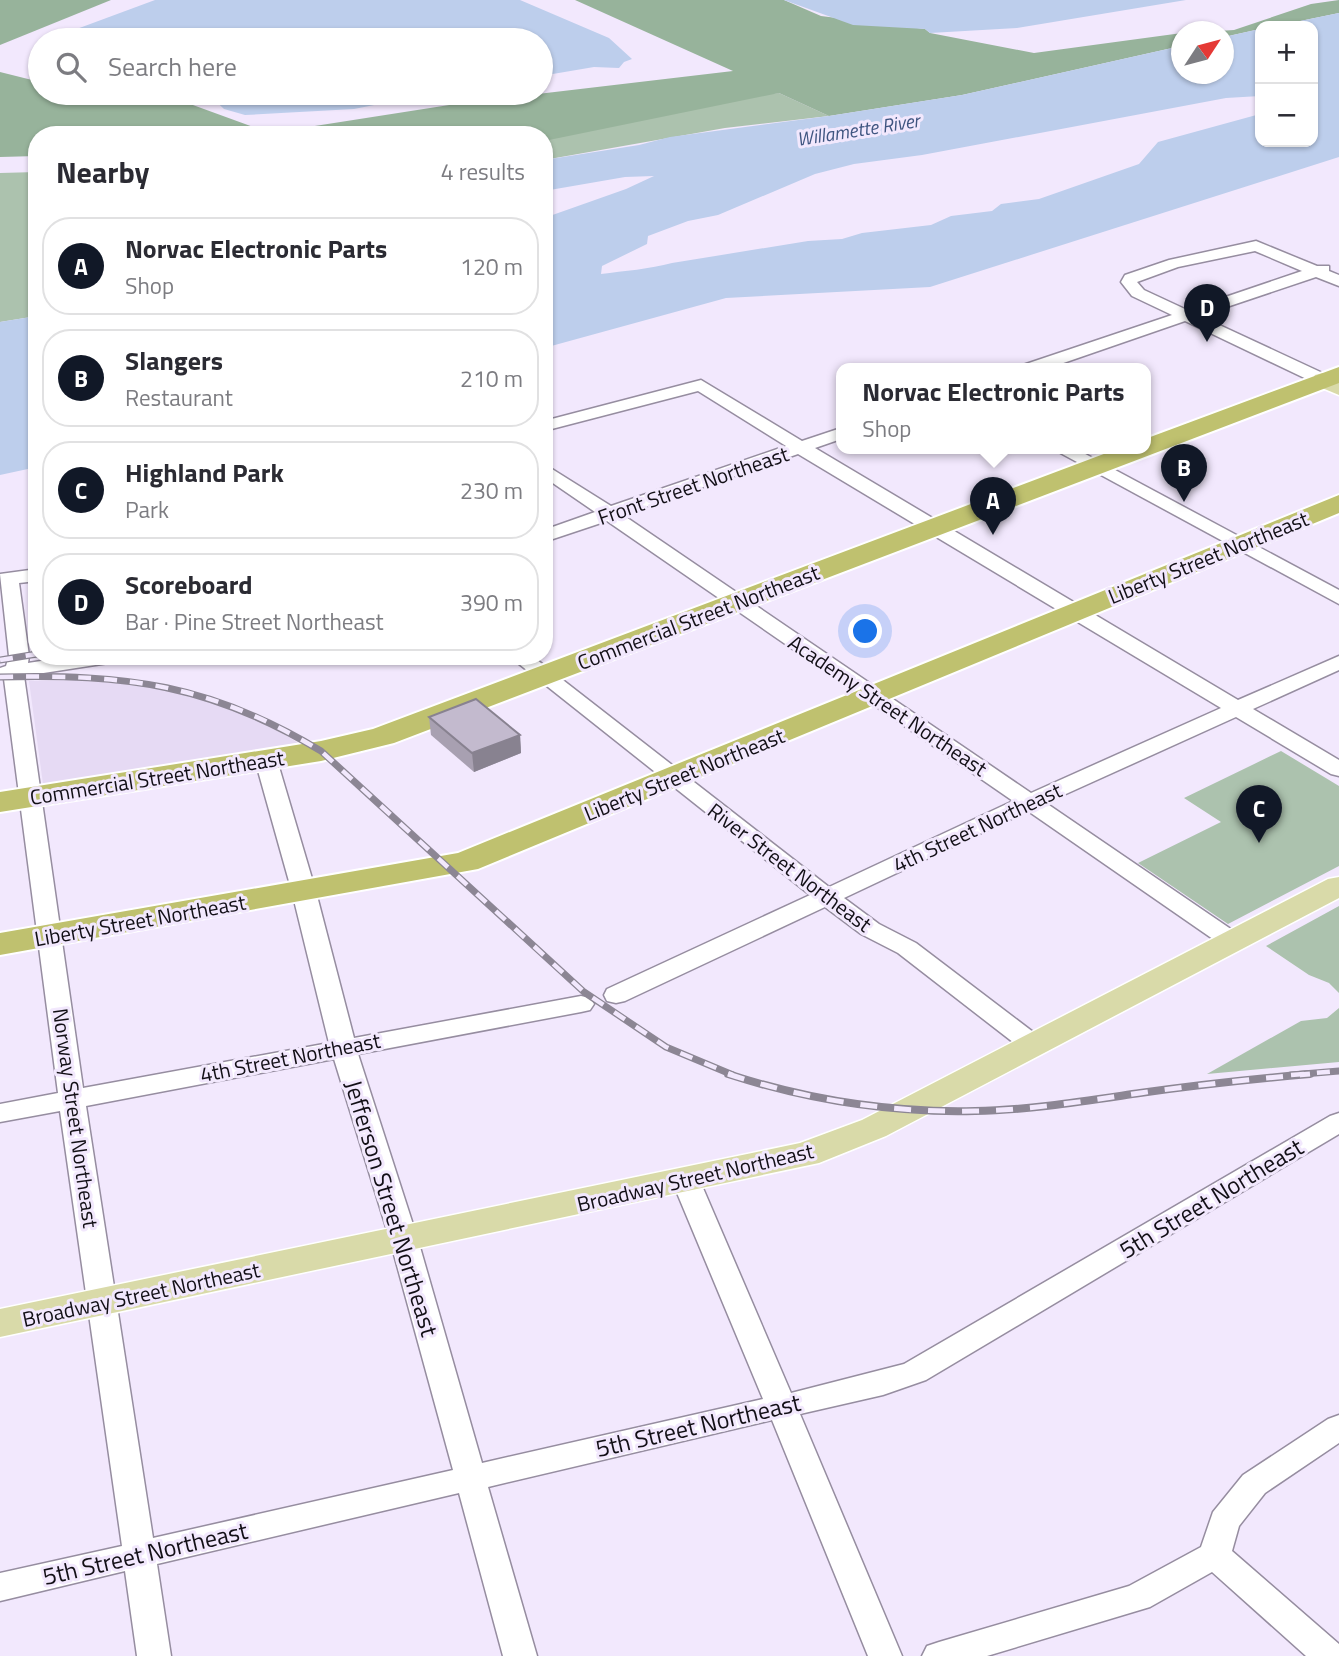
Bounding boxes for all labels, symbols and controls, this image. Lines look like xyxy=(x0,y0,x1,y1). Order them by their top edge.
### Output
north arrow xyxy=(1171,21,1234,84)
map controls xyxy=(1255,21,1318,147)
button: + xyxy=(1255,21,1318,84)
search box xyxy=(28,28,553,105)
text: Search here xyxy=(108,47,237,86)
icon: search xyxy=(52,48,90,86)
button: − xyxy=(1255,84,1318,147)
water label: Willamette River xyxy=(795,105,923,153)
text: Nearby xyxy=(56,149,149,195)
text: 4 results xyxy=(441,154,525,189)
text: Norvac Electronic Parts xyxy=(125,229,387,268)
text: A xyxy=(74,249,88,284)
text: 120 m xyxy=(460,249,523,284)
text: Shop xyxy=(125,268,174,303)
pin: D xyxy=(1184,284,1230,342)
text: Slangers xyxy=(125,341,223,380)
text: B xyxy=(74,361,88,396)
text: 210 m xyxy=(460,361,523,396)
popup xyxy=(836,363,1151,454)
text: Norvac Electronic Parts xyxy=(862,372,1125,411)
text: Restaurant xyxy=(125,380,233,415)
text: Shop xyxy=(862,411,911,446)
street label: Front Street Northeast xyxy=(593,437,793,533)
pin: B xyxy=(1161,444,1207,502)
text: Highland Park xyxy=(125,453,284,492)
text: C xyxy=(75,473,87,508)
text: 230 m xyxy=(460,473,523,508)
pin: A xyxy=(970,477,1016,535)
text: Park xyxy=(125,492,169,527)
street label: Liberty Street Northeast xyxy=(1103,502,1314,612)
street label: Commercial Street Northeast xyxy=(572,556,824,678)
text: Scoreboard xyxy=(125,565,253,604)
text: D xyxy=(74,585,88,620)
text: 390 m xyxy=(460,585,523,620)
text: Bar · Pine Street Northeast xyxy=(125,604,384,639)
your location xyxy=(848,614,882,648)
street label: Academy Street Northeast xyxy=(782,626,994,784)
street label: Liberty Street Northeast xyxy=(579,719,790,829)
street label: Commercial Street Northeast xyxy=(28,741,287,813)
street label: 4th Street Northeast xyxy=(887,774,1067,880)
pin: C xyxy=(1236,785,1282,843)
street label: River Street Northeast xyxy=(701,795,879,940)
street label: Liberty Street Northeast xyxy=(32,886,249,954)
street label: Norway Street Northeast xyxy=(45,1006,107,1231)
street label: 4th Street Northeast xyxy=(197,1024,384,1090)
street label: Jefferson Street Northeast xyxy=(336,1075,448,1341)
street label: 5th Street Northeast xyxy=(1112,1128,1310,1267)
street label: Broadway Street Northeast xyxy=(574,1134,817,1220)
street label: Broadway Street Northeast xyxy=(19,1253,263,1335)
street label: 5th Street Northeast xyxy=(592,1384,805,1466)
street label: 5th Street Northeast xyxy=(39,1512,252,1594)

